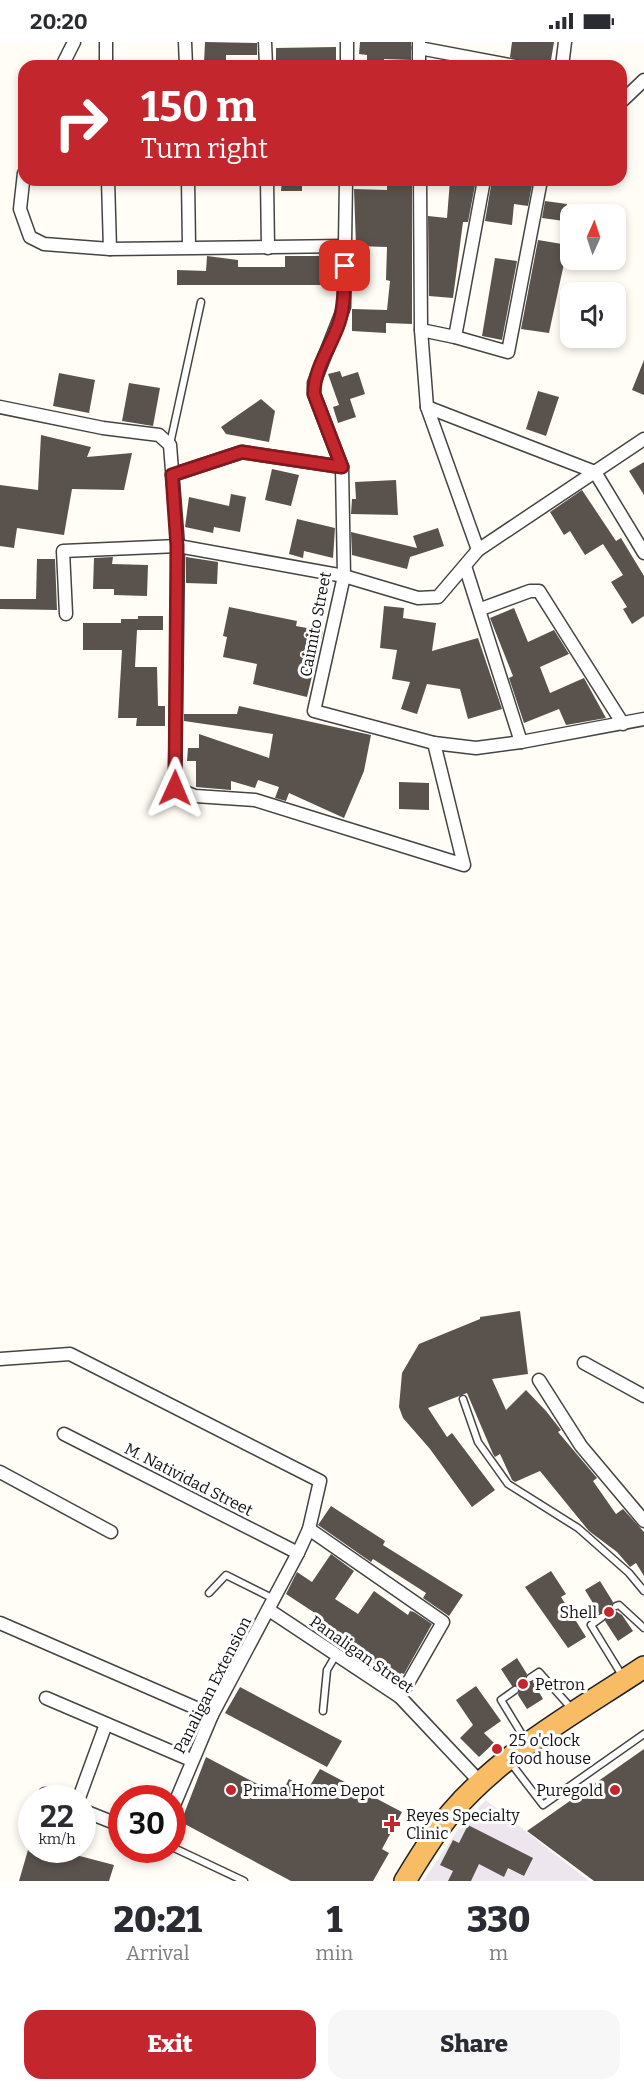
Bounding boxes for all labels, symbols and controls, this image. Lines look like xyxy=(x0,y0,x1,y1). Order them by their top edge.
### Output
text: 20:20 xyxy=(30,8,88,35)
text: 150 m xyxy=(141,82,256,132)
icon: right xyxy=(42,84,120,162)
text: Turn right xyxy=(141,133,268,165)
north arrow xyxy=(560,204,626,270)
map controls xyxy=(560,204,626,348)
pin xyxy=(319,240,370,291)
icon: arrive xyxy=(328,249,361,282)
button: sound xyxy=(560,282,626,348)
street label: Caimito Street xyxy=(296,570,335,678)
position arrow xyxy=(143,756,207,820)
street label: M. Natividad Street xyxy=(122,1439,256,1520)
place label: Shell xyxy=(559,1603,597,1622)
marker: Shell xyxy=(602,1605,616,1619)
street label: Panaligan Street xyxy=(306,1612,417,1697)
street label: Panaligan Extension xyxy=(170,1614,255,1757)
place label: Petron xyxy=(535,1675,585,1694)
marker: Petron xyxy=(516,1677,530,1691)
place label: 25 o'clock food house xyxy=(509,1731,591,1768)
marker: 25 o'clock food house xyxy=(490,1742,504,1756)
place label: Prima Home Depot xyxy=(243,1781,385,1800)
place label: Puregold xyxy=(536,1781,603,1800)
marker: Prima Home Depot xyxy=(224,1783,238,1797)
marker: Puregold xyxy=(608,1783,622,1797)
speed limit sign: 30 xyxy=(108,1785,186,1863)
text: 22 xyxy=(40,1799,74,1835)
place label: Reyes Specialty Clinic xyxy=(406,1806,520,1843)
marker: Reyes Specialty Clinic xyxy=(383,1815,401,1833)
text: km/h xyxy=(38,1830,76,1848)
text: 20:21 xyxy=(113,1898,202,1942)
text: 1 xyxy=(326,1898,342,1942)
text: 330 xyxy=(467,1898,531,1942)
text: Arrival xyxy=(126,1941,189,1965)
text: min xyxy=(316,1941,353,1965)
text: m xyxy=(489,1941,508,1965)
button: Exit xyxy=(24,2010,316,2079)
button: Share xyxy=(328,2010,620,2079)

